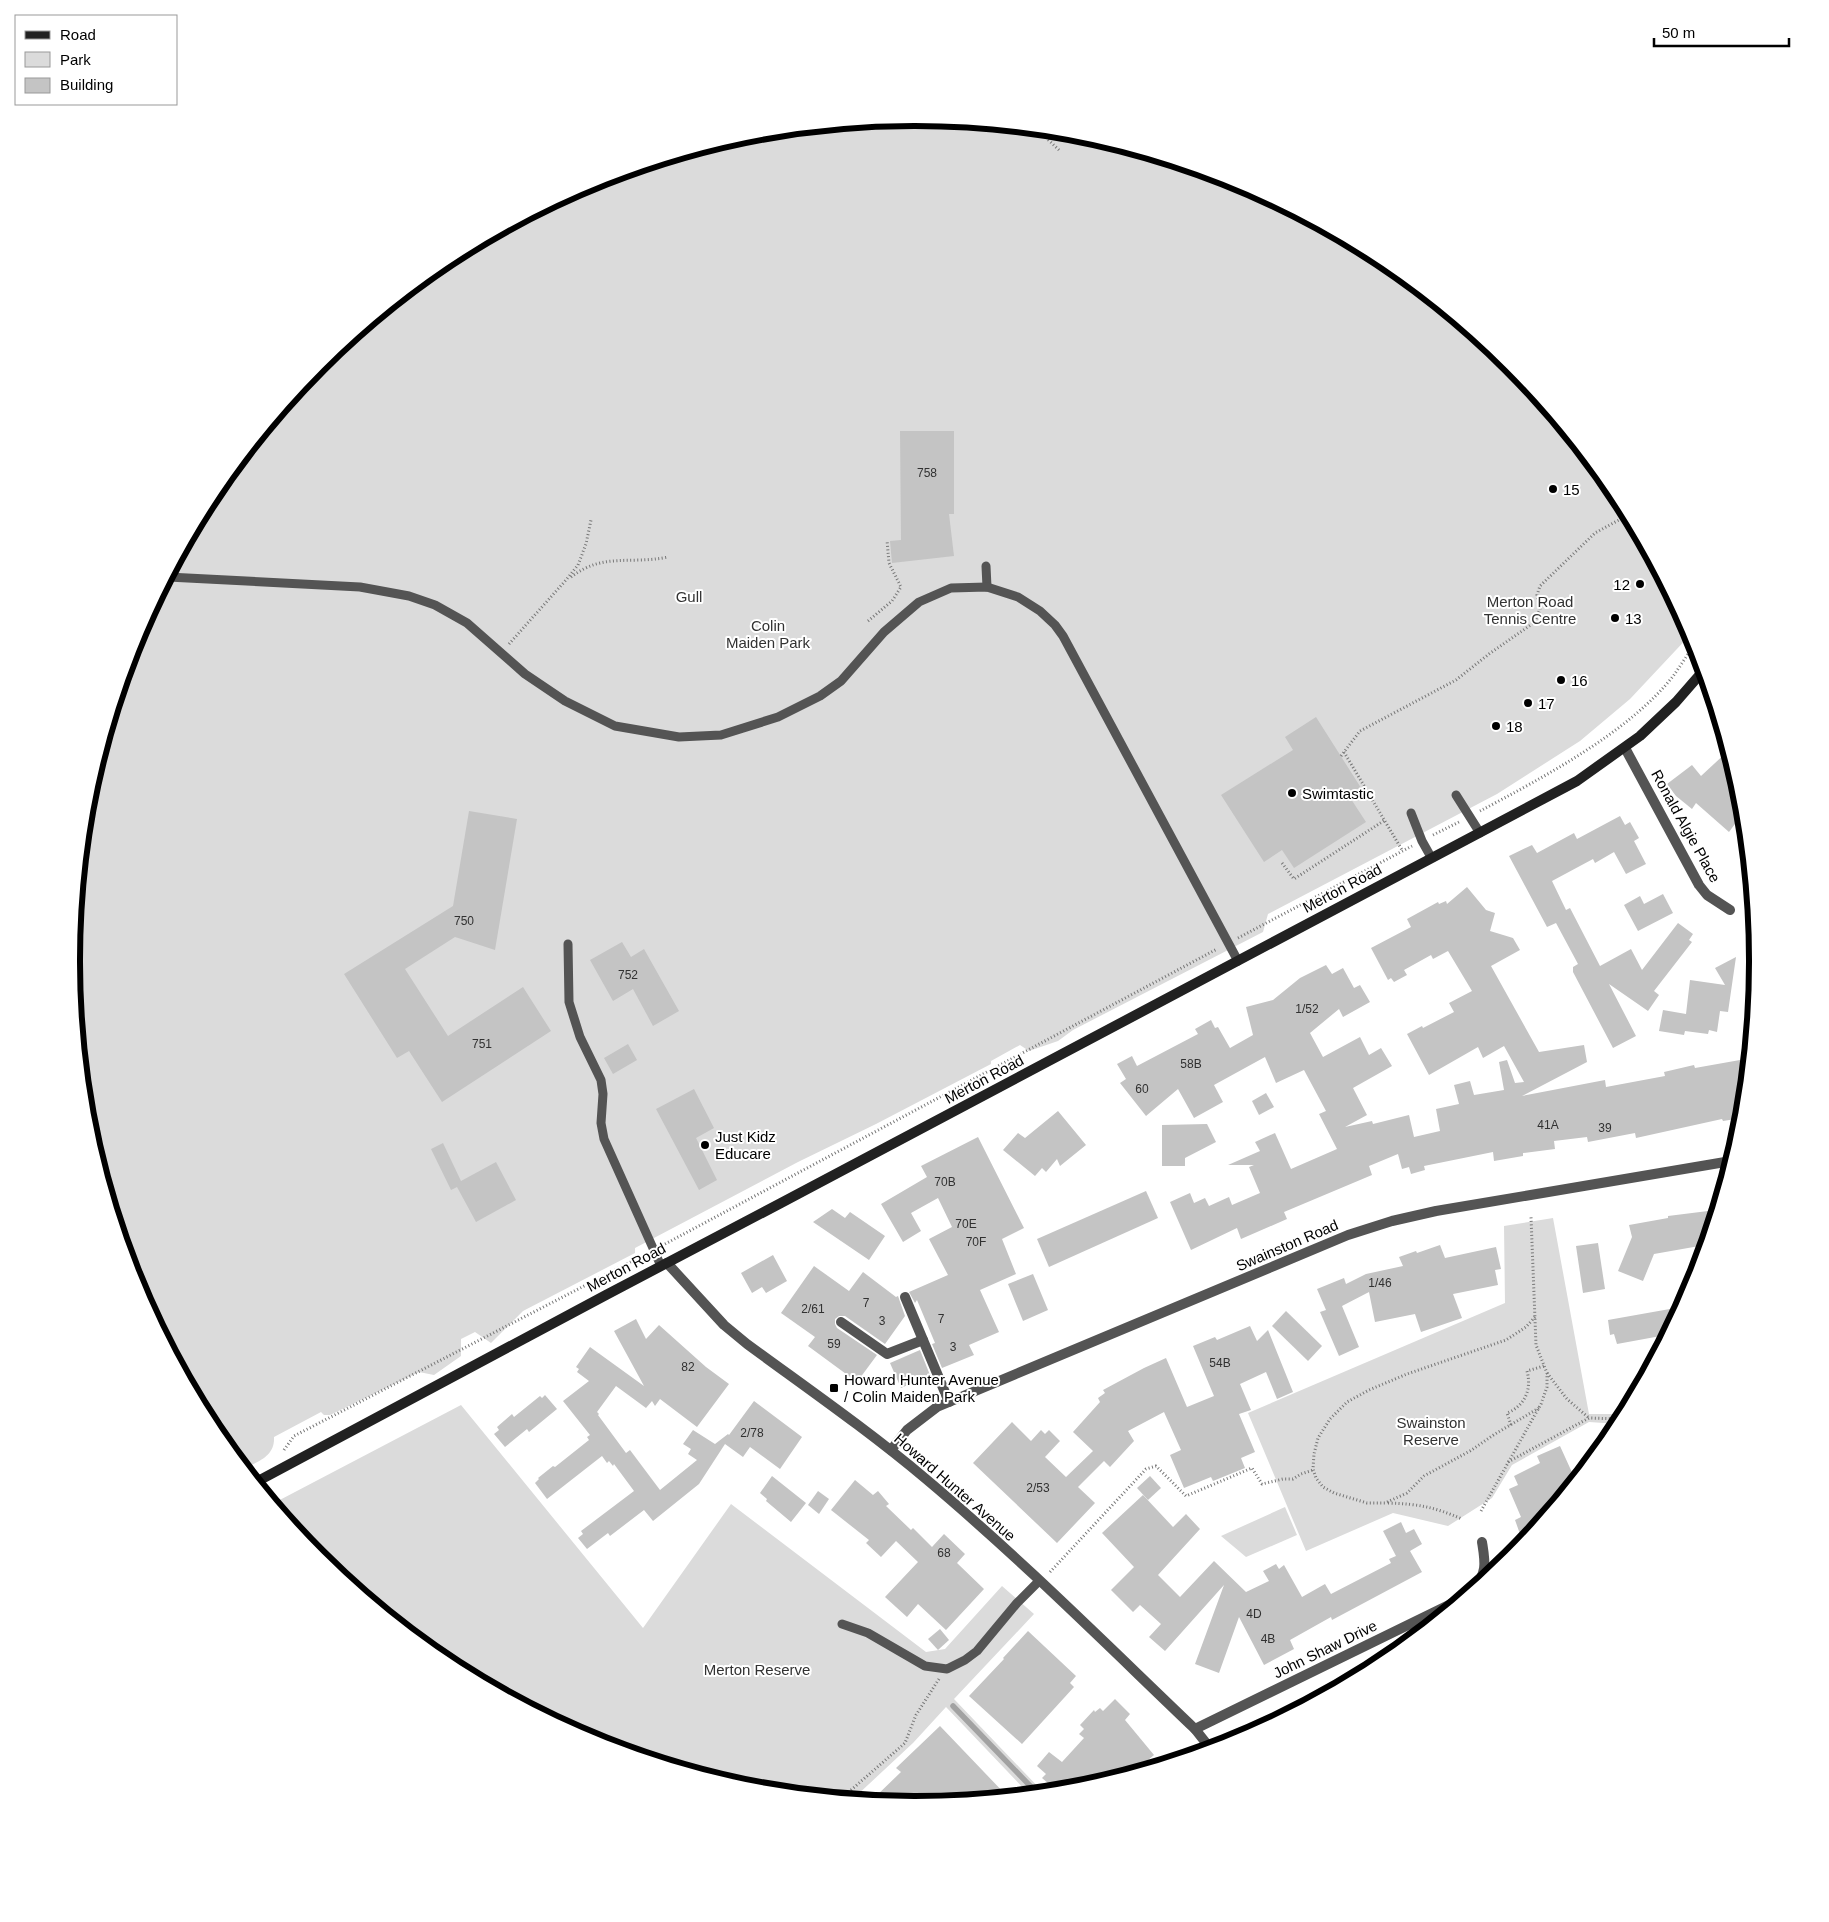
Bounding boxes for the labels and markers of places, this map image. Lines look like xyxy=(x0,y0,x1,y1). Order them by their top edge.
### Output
place label: 15 xyxy=(1563,481,1580,498)
marker: 15 xyxy=(1547,483,1559,495)
place label: 12 xyxy=(1613,576,1630,593)
marker: 12 xyxy=(1634,578,1646,590)
place label: 13 xyxy=(1625,610,1642,627)
marker: 13 xyxy=(1609,612,1621,624)
place label: 16 xyxy=(1571,672,1588,689)
marker: 16 xyxy=(1555,674,1567,686)
place label: 17 xyxy=(1538,695,1555,712)
marker: 17 xyxy=(1522,697,1534,709)
place label: 18 xyxy=(1506,718,1523,735)
marker: 18 xyxy=(1490,720,1502,732)
place label: Swimtastic xyxy=(1302,785,1374,802)
marker: Swimtastic xyxy=(1286,787,1298,799)
place label: Just Kidz Educare xyxy=(715,1128,776,1162)
marker: Just Kidz Educare xyxy=(699,1139,711,1151)
place label: Howard Hunter Avenue / Colin Maiden Park xyxy=(844,1371,999,1405)
marker: Howard Hunter Avenue / Colin Maiden Park xyxy=(828,1382,840,1394)

